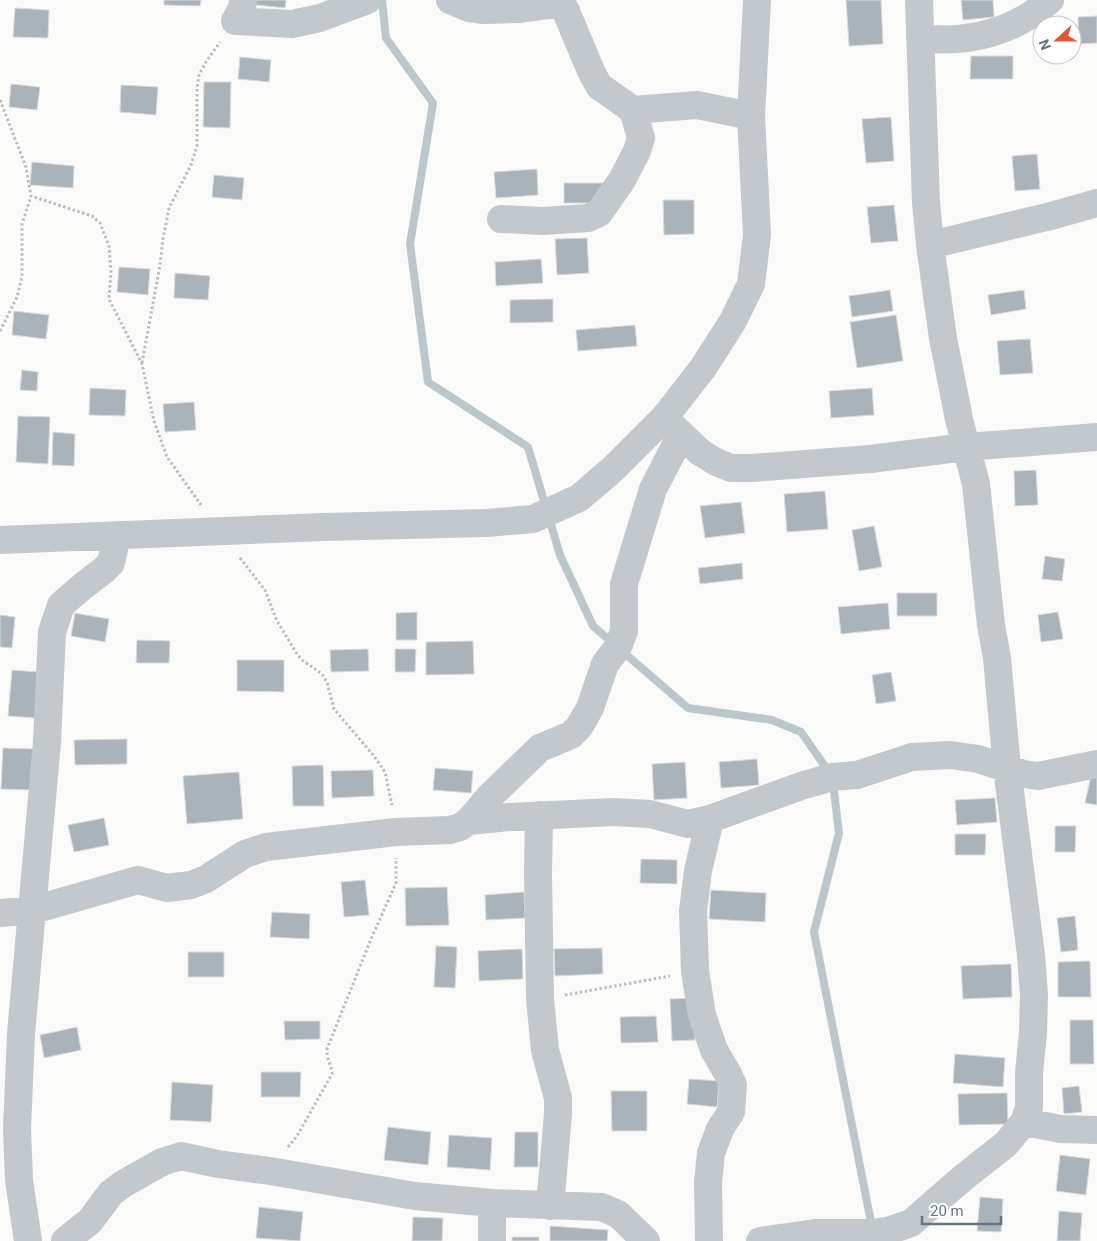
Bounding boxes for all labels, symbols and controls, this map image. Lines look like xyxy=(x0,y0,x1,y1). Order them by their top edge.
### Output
north arrow xyxy=(1032,15,1082,65)
text: N xyxy=(1036,37,1054,52)
scale bar xyxy=(922,1194,1001,1226)
text: 20 m xyxy=(930,1202,964,1220)

